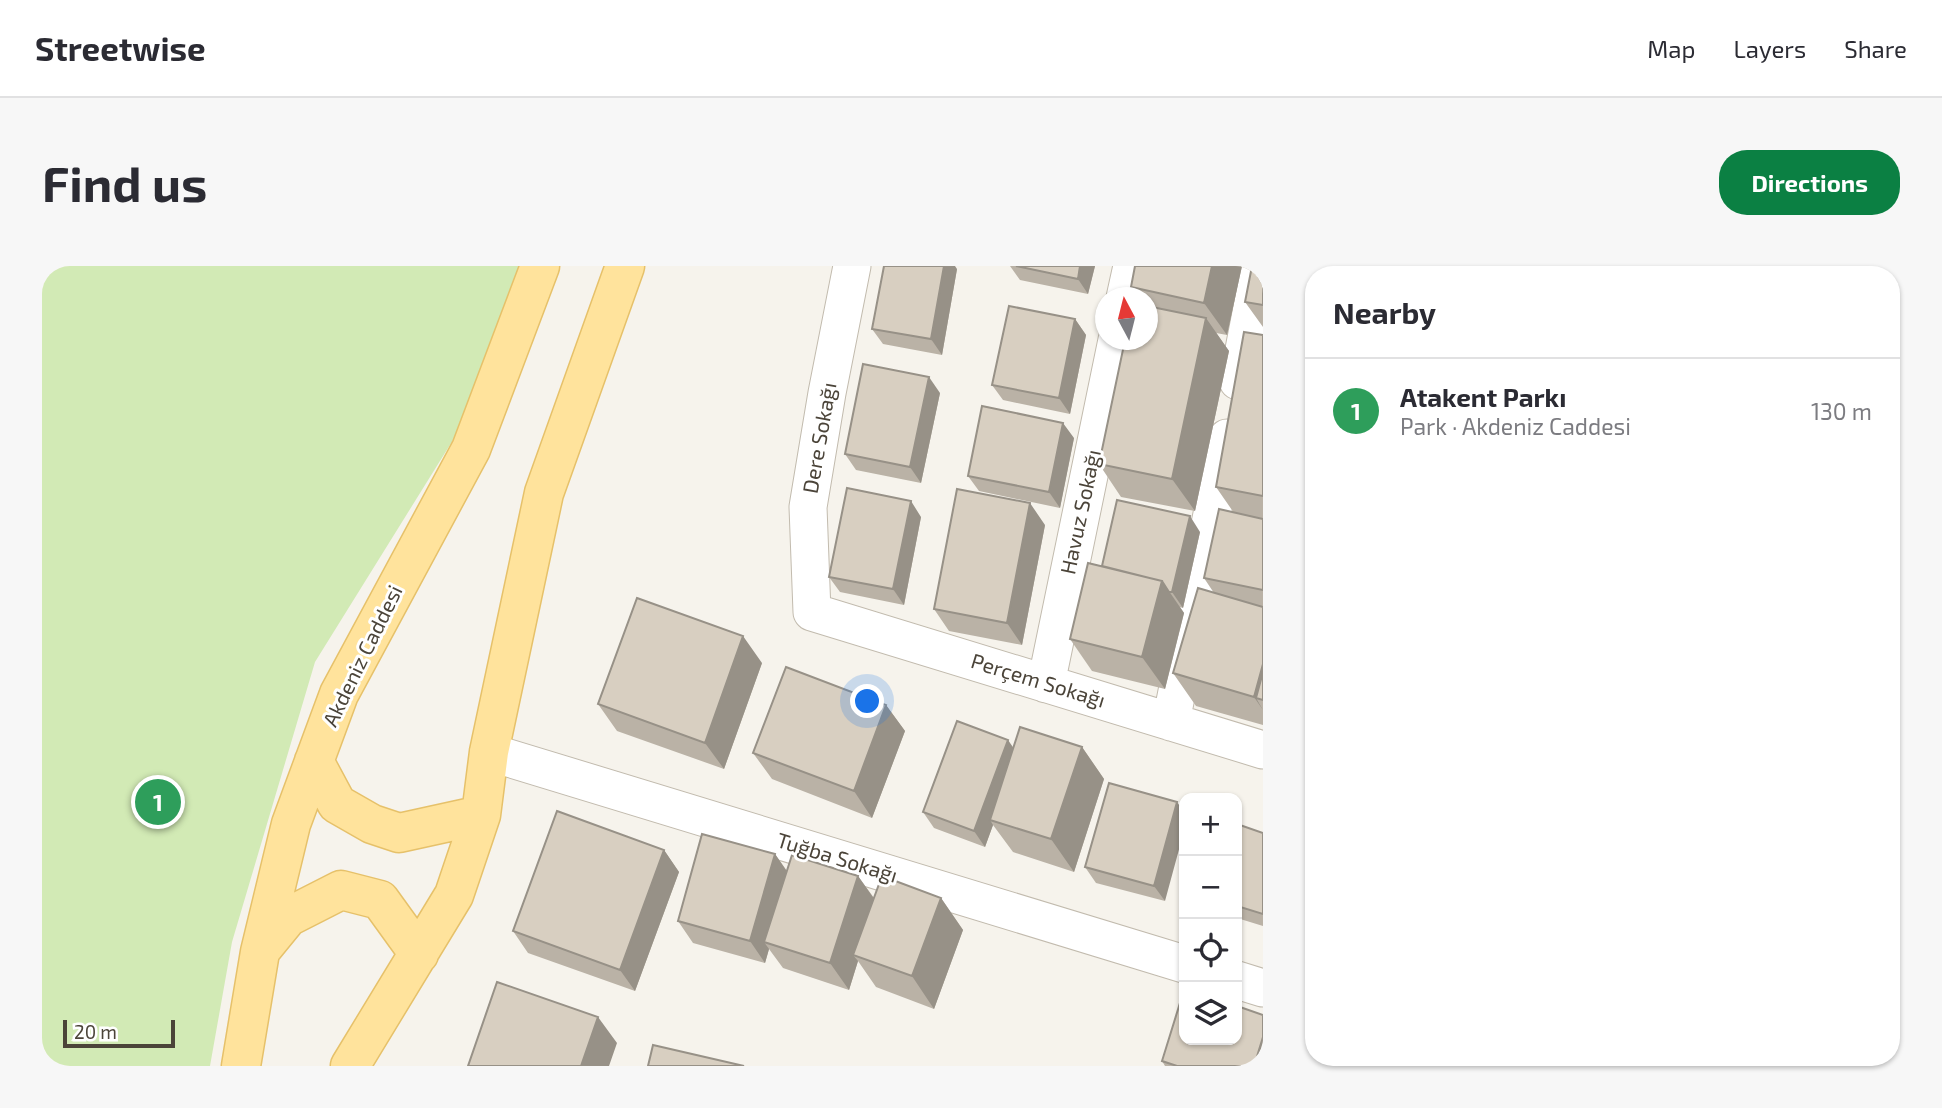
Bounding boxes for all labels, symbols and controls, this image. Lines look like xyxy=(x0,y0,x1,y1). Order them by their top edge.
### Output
text: Streetwise xyxy=(35,28,206,68)
text: Map xyxy=(1647,34,1695,63)
text: Layers xyxy=(1733,34,1806,63)
text: Share xyxy=(1844,34,1907,63)
button: Directions xyxy=(1719,150,1900,215)
text: Find us xyxy=(42,153,207,212)
north arrow xyxy=(1095,287,1158,350)
text: Nearby xyxy=(1333,294,1436,330)
street label: Dere Sokağı xyxy=(796,380,841,495)
text: Atakent Parkı xyxy=(1400,381,1566,412)
text: 1 xyxy=(1351,397,1361,425)
text: 130 m xyxy=(1811,397,1872,425)
text: Park · Akdeniz Caddesi xyxy=(1400,412,1631,440)
street label: Havuz Sokağı xyxy=(1054,447,1105,576)
street label: Akdeniz Caddesi xyxy=(317,581,407,730)
street label: Perçem Sokağı xyxy=(968,647,1109,714)
your location xyxy=(850,684,884,718)
pin: 1 xyxy=(135,776,181,828)
map controls xyxy=(1179,793,1242,1045)
button: + xyxy=(1179,793,1242,856)
street label: Tuğba Sokağı xyxy=(774,826,901,887)
button: − xyxy=(1179,856,1242,919)
button: locate xyxy=(1179,919,1242,982)
button: layers xyxy=(1179,982,1242,1045)
scale bar xyxy=(63,1017,175,1049)
text: 20 m xyxy=(74,1020,117,1043)

